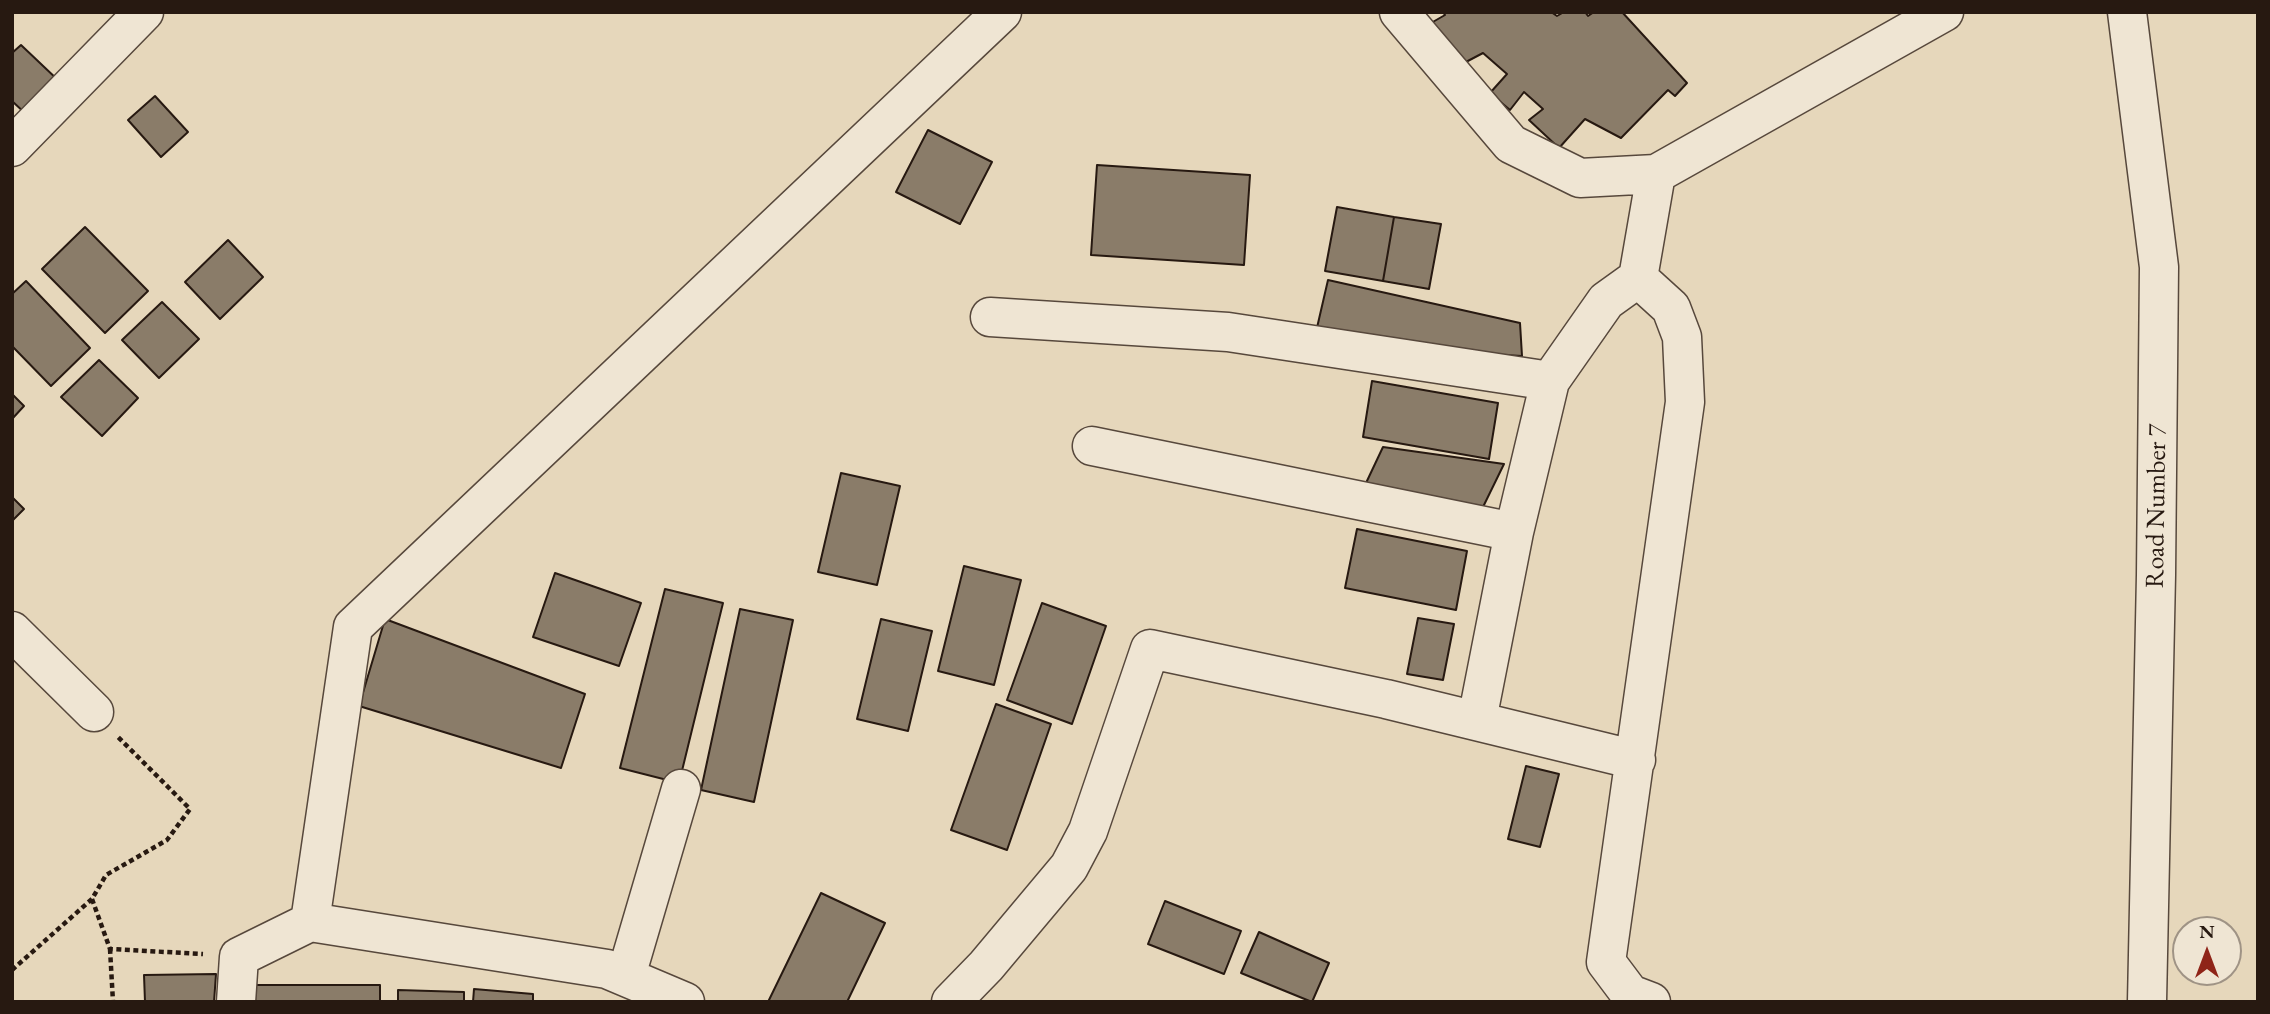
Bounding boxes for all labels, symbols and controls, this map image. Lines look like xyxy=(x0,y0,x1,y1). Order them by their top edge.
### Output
street label: Road Number 7 xyxy=(2140,424,2174,588)
north arrow xyxy=(2172,916,2242,986)
text: N xyxy=(2199,919,2215,944)

